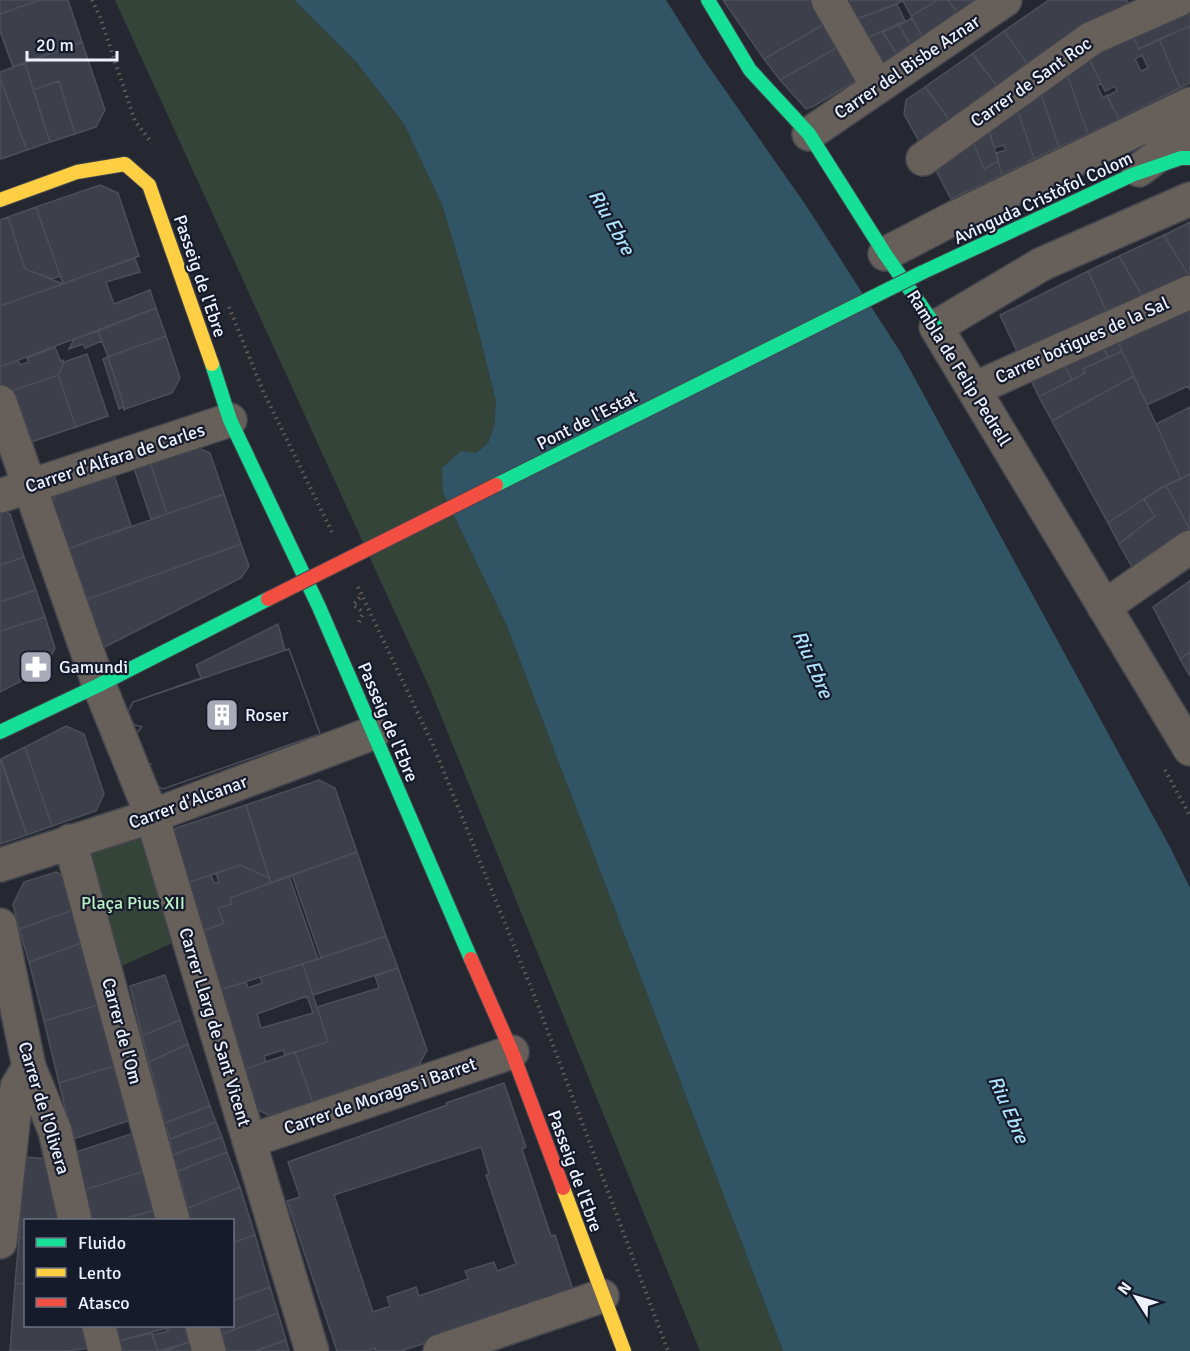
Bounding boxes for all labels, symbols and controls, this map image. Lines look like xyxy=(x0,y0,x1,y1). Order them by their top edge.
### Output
street label: Carrer del Bisbe Aznar xyxy=(830,10,984,124)
scale bar xyxy=(27,24,117,62)
street label: Carrer de Sant Roc xyxy=(966,32,1096,132)
text: 20 m xyxy=(36,34,74,56)
street label: Avinguda Cristòfol Colom xyxy=(950,147,1136,249)
water label: Riu Ebre xyxy=(583,185,641,260)
street label: Passeig de l'Ebre xyxy=(169,212,231,340)
street label: Rambla de Felip Pedrell xyxy=(902,286,1016,450)
street label: Carrer botigues de la Sal xyxy=(992,292,1172,388)
street label: Pont de l'Estat xyxy=(533,385,641,455)
street label: Carrer d'Alfara de Carles xyxy=(23,419,208,497)
water label: Riu Ebre xyxy=(787,626,839,703)
pharmacy icon: Gamundi xyxy=(18,649,54,685)
place label: Gamundi xyxy=(59,656,128,678)
street label: Passeig de l'Ebre xyxy=(353,659,423,785)
building icon: Roser xyxy=(204,697,240,733)
place label: Roser xyxy=(245,704,289,726)
street label: Carrer d'Alcanar xyxy=(126,770,251,834)
park label: Plaça Pius XII xyxy=(81,892,185,914)
street label: Carrer Llarg de Sant Vicent xyxy=(174,925,256,1129)
street label: Carrer de l'Om xyxy=(97,975,147,1087)
street label: Carrer de l'Olivera xyxy=(13,1039,75,1177)
street label: Carrer de Moragas i Barret xyxy=(281,1053,479,1139)
water label: Riu Ebre xyxy=(983,1071,1035,1148)
street label: Passeig de l'Ebre xyxy=(543,1107,607,1235)
legend xyxy=(24,1219,234,1327)
text: Fluido xyxy=(78,1232,126,1254)
text: Lento xyxy=(78,1262,121,1284)
north arrow xyxy=(1106,1267,1166,1327)
text: N xyxy=(1113,1278,1136,1299)
text: Atasco xyxy=(78,1292,130,1314)

